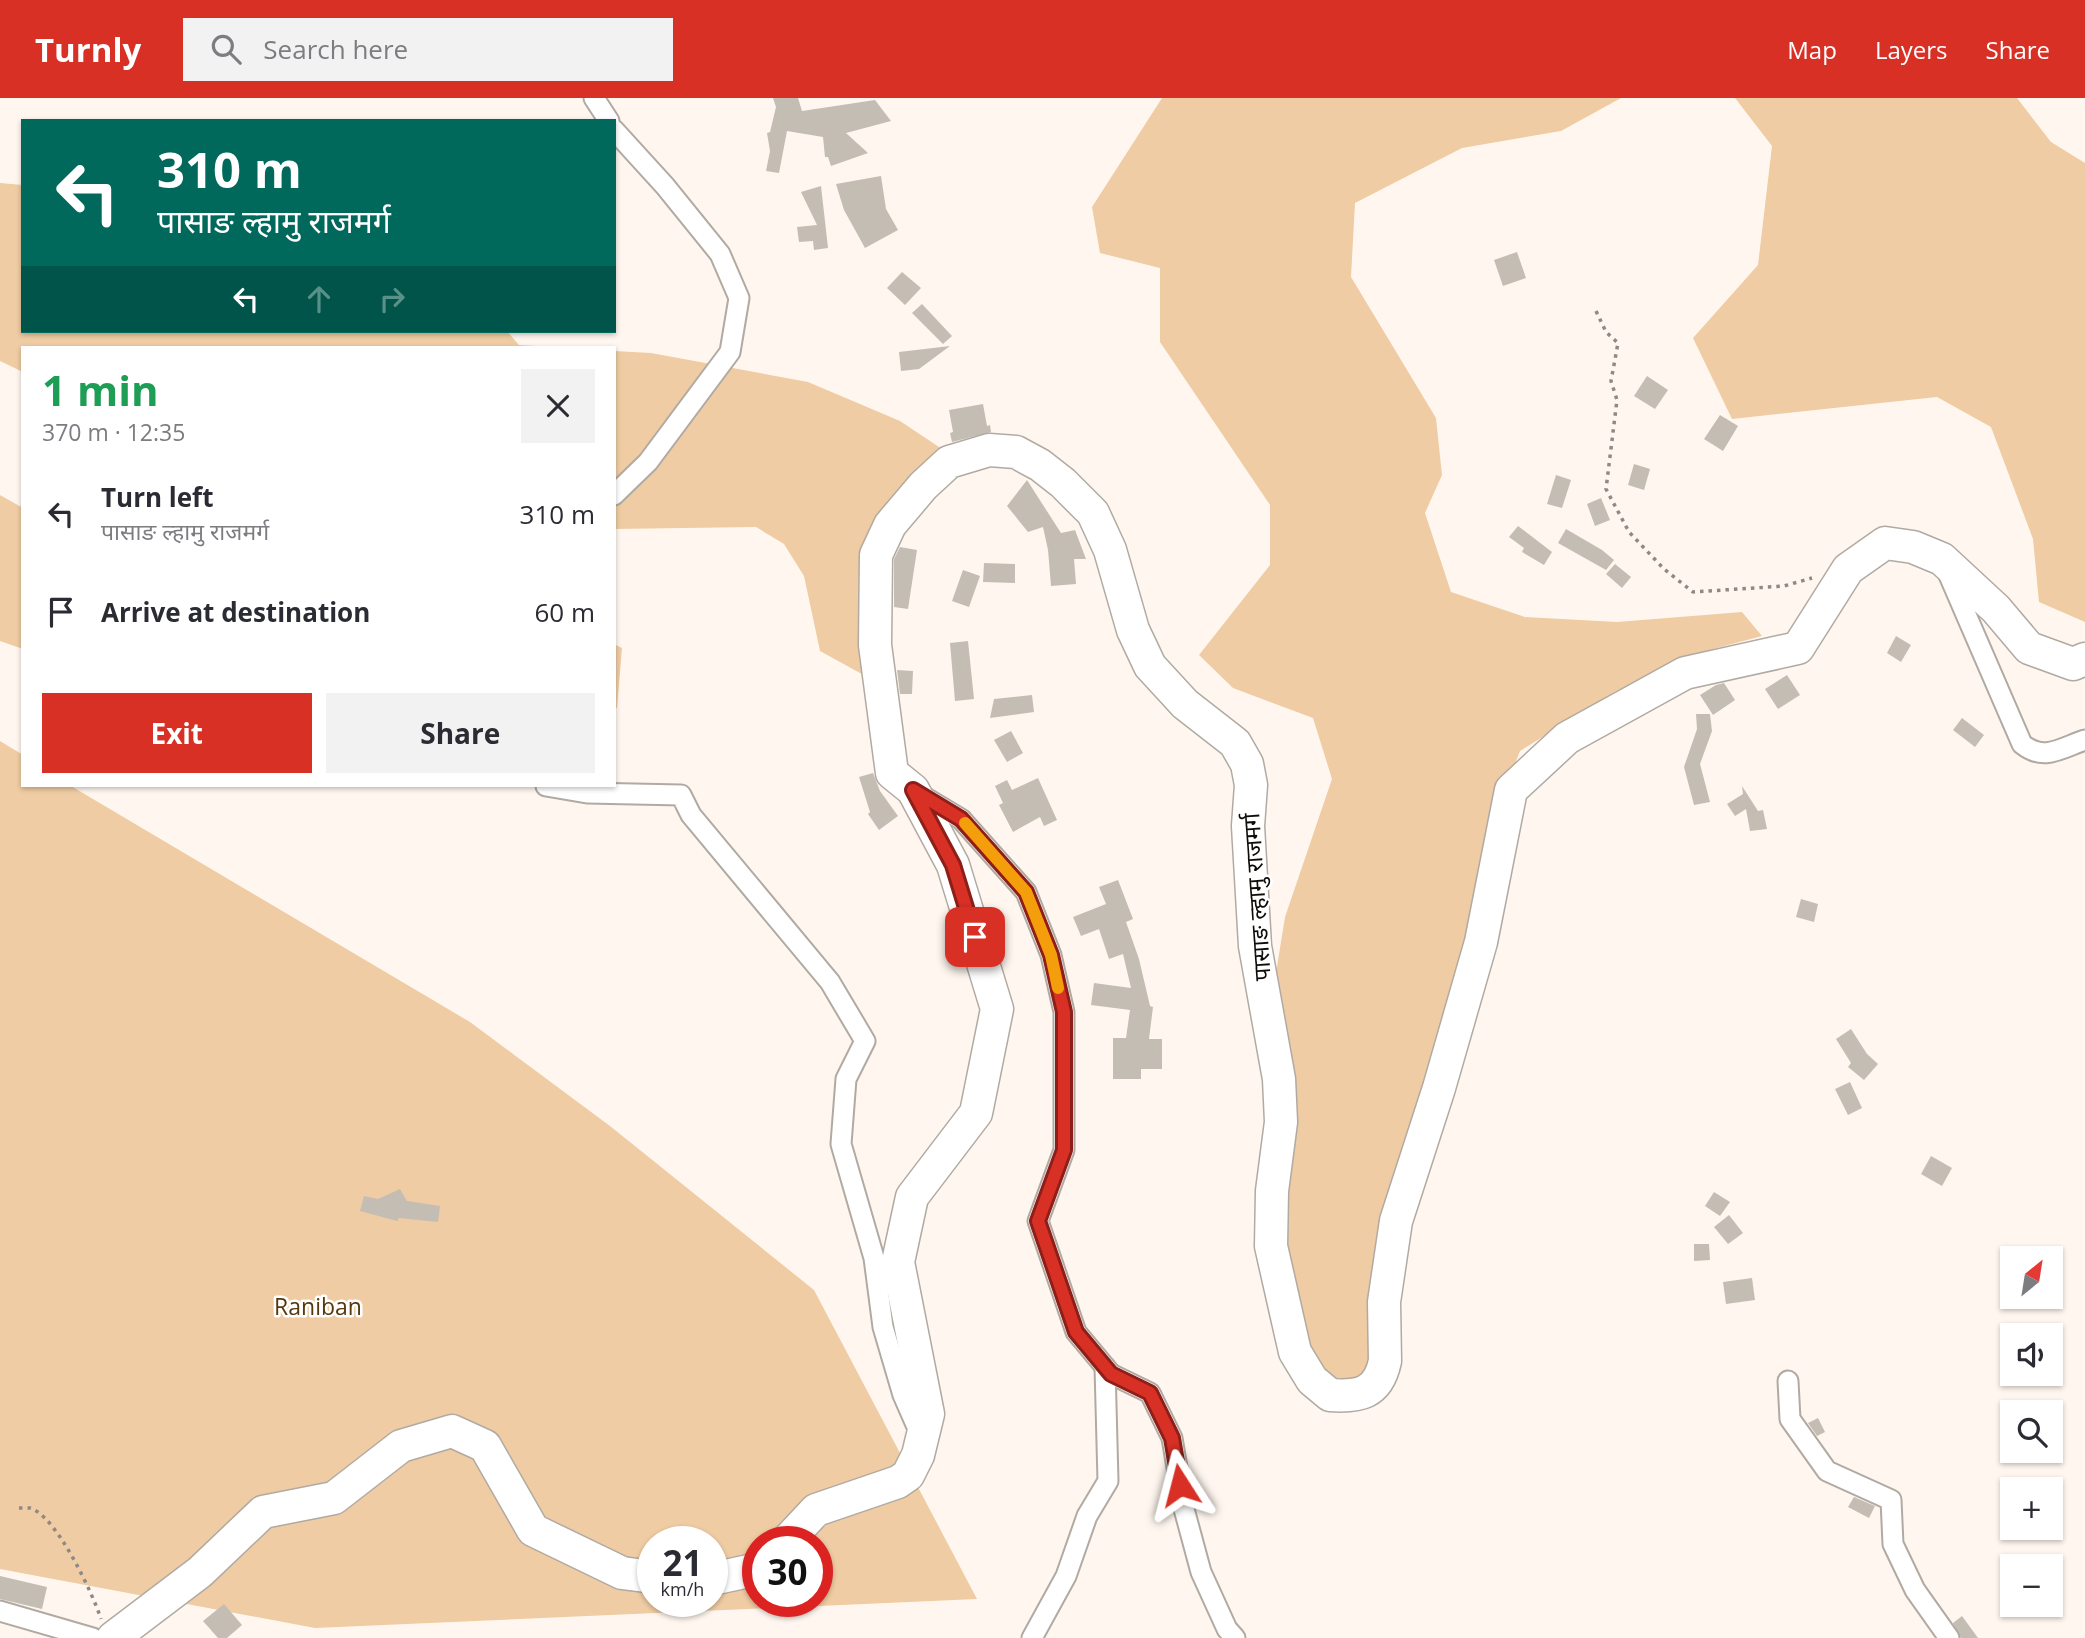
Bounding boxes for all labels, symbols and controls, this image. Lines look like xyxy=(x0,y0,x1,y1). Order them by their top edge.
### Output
search box xyxy=(183,18,673,81)
text: Turnly xyxy=(35,27,141,72)
icon: search xyxy=(207,30,245,68)
text: Search here xyxy=(263,31,408,67)
text: Map xyxy=(1787,33,1837,66)
text: Layers xyxy=(1875,33,1948,66)
text: Share xyxy=(1986,33,2050,66)
text: 310 m xyxy=(157,136,302,202)
icon: left xyxy=(42,147,133,238)
text: पासाङ ल्हामु राजमर्ग xyxy=(157,199,391,242)
icon: left xyxy=(227,280,265,318)
icon: ahead xyxy=(300,280,338,318)
icon: right xyxy=(373,280,411,318)
text: 1 min xyxy=(42,361,159,418)
button: close xyxy=(521,369,595,443)
text: 370 m · 12:35 xyxy=(42,416,185,448)
text: Turn left xyxy=(101,479,213,515)
icon: left xyxy=(42,495,80,533)
text: 310 m xyxy=(520,496,595,532)
text: पासाङ ल्हामु राजमर्ग xyxy=(101,515,269,547)
icon: arrive xyxy=(42,593,80,631)
text: Arrive at destination xyxy=(101,594,370,630)
text: 60 m xyxy=(534,594,595,630)
button: Exit xyxy=(42,693,312,773)
button: Share xyxy=(326,693,595,773)
street label: पासाङ ल्हामु राजमर्ग xyxy=(1234,811,1278,982)
pin xyxy=(945,907,1005,967)
icon: arrive xyxy=(956,918,994,956)
north arrow xyxy=(2000,1246,2063,1309)
map controls xyxy=(2000,1246,2063,1617)
park label: Raniban xyxy=(274,1290,362,1322)
button: sound xyxy=(2000,1323,2063,1386)
button: search xyxy=(2000,1400,2063,1463)
position arrow xyxy=(1143,1448,1217,1522)
button: + xyxy=(2000,1477,2063,1540)
speed limit sign: 30 xyxy=(742,1526,833,1617)
text: 21 xyxy=(662,1539,703,1586)
button: − xyxy=(2000,1554,2063,1617)
text: km/h xyxy=(661,1577,704,1601)

